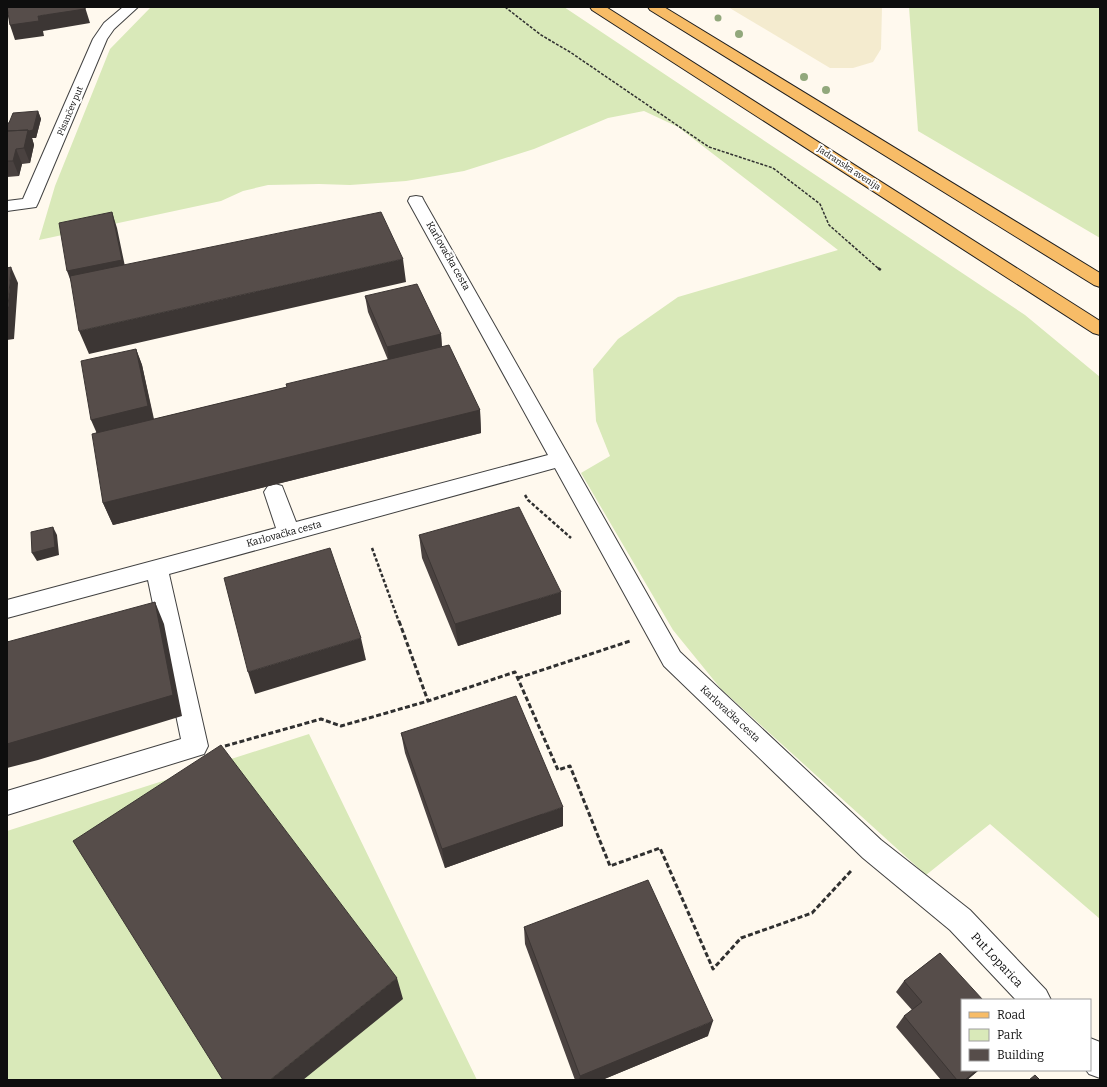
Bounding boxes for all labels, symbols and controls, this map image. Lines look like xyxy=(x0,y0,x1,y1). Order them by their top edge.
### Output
street label: Pisančev put xyxy=(55,84,85,137)
street label: Jadranska avenija xyxy=(815,143,882,192)
street label: Karlovačka cesta xyxy=(423,220,473,293)
street label: Karlovačka cesta xyxy=(245,518,323,550)
street label: Karlovačka cesta xyxy=(698,683,763,745)
street label: Put Loparica xyxy=(968,930,1026,990)
legend xyxy=(961,999,1091,1071)
text: Road xyxy=(997,1008,1025,1022)
text: Park xyxy=(997,1028,1023,1042)
text: Building xyxy=(997,1048,1044,1062)

